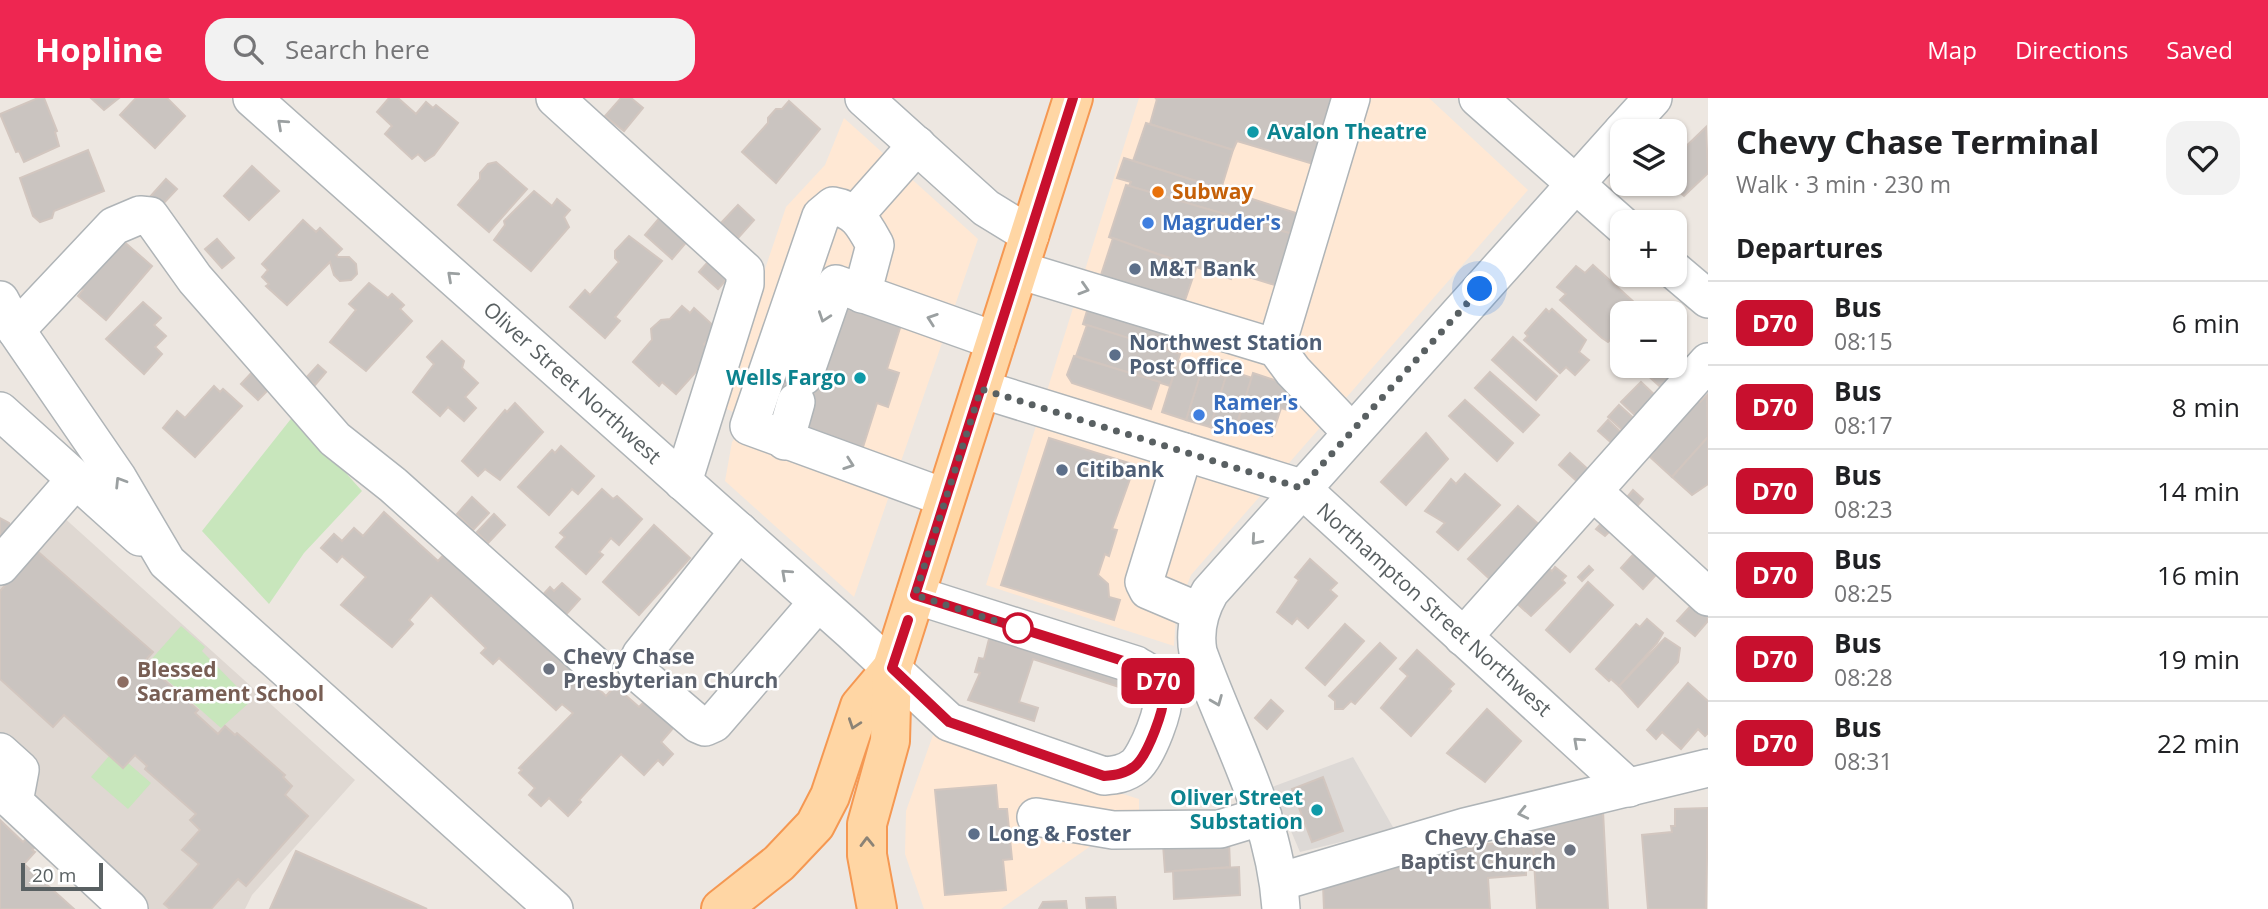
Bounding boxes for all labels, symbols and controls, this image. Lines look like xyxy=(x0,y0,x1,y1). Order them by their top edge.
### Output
search box xyxy=(205,18,695,81)
text: Hopline xyxy=(35,27,163,72)
icon: search xyxy=(229,30,267,68)
text: Search here xyxy=(285,31,430,67)
text: Map xyxy=(1927,33,1977,66)
text: Directions xyxy=(2015,33,2128,66)
text: Saved xyxy=(2166,33,2233,66)
place label: Avalon Theatre xyxy=(1267,117,1427,145)
map controls xyxy=(1610,119,1687,378)
button: layers xyxy=(1610,119,1687,196)
text: Chevy Chase Terminal xyxy=(1736,119,2099,164)
one-way arrow xyxy=(277,120,290,132)
button: heart xyxy=(2166,121,2240,195)
marker: Avalon Theatre xyxy=(1245,124,1261,140)
text: Walk · 3 min · 230 m xyxy=(1736,168,1951,200)
place label: Subway xyxy=(1172,177,1253,205)
marker: Subway xyxy=(1150,184,1166,200)
place label: Magruder's xyxy=(1162,208,1281,236)
button: + xyxy=(1610,210,1687,287)
marker: Magruder's xyxy=(1140,215,1156,231)
text: Departures xyxy=(1736,230,1883,266)
place label: M&T Bank xyxy=(1149,254,1257,282)
marker: M&T Bank xyxy=(1127,261,1143,277)
your location xyxy=(1462,271,1497,306)
one-way arrow xyxy=(447,272,460,284)
one-way arrow xyxy=(1078,281,1090,295)
text: Bus xyxy=(1834,289,1881,325)
street label: Oliver Street Northwest xyxy=(478,295,668,470)
button: − xyxy=(1610,301,1687,378)
text: 6 min xyxy=(2172,305,2240,341)
text: D70 xyxy=(1752,306,1797,339)
one-way arrow xyxy=(818,310,832,322)
one-way arrow xyxy=(926,313,939,327)
text: 08:15 xyxy=(1834,325,1893,357)
place label: Northwest Station Post Office xyxy=(1129,328,1323,380)
marker: Northwest Station Post Office xyxy=(1107,347,1123,363)
place label: Wells Fargo xyxy=(726,363,846,391)
marker: Wells Fargo xyxy=(852,370,868,386)
text: Bus xyxy=(1834,373,1881,409)
place label: Ramer's Shoes xyxy=(1213,388,1298,440)
text: 8 min xyxy=(2172,389,2240,425)
text: D70 xyxy=(1752,390,1797,423)
marker: Ramer's Shoes xyxy=(1191,407,1207,423)
text: 08:17 xyxy=(1834,409,1893,441)
place label: Citibank xyxy=(1076,455,1165,483)
one-way arrow xyxy=(843,456,855,470)
text: Bus xyxy=(1834,457,1881,493)
marker: Citibank xyxy=(1054,462,1070,478)
text: 14 min xyxy=(2157,473,2240,509)
text: D70 xyxy=(1752,474,1797,507)
one-way arrow xyxy=(115,477,128,490)
text: 08:23 xyxy=(1834,493,1893,525)
street label: Northampton Street Northwest xyxy=(1311,496,1558,722)
one-way arrow xyxy=(1252,531,1264,544)
text: Bus xyxy=(1834,541,1881,577)
text: 16 min xyxy=(2157,557,2240,593)
text: D70 xyxy=(1752,558,1797,591)
one-way arrow xyxy=(781,569,794,582)
text: 08:25 xyxy=(1834,577,1893,609)
unlabelled marker xyxy=(1003,613,1033,643)
text: Bus xyxy=(1834,625,1881,661)
text: 19 min xyxy=(2157,641,2240,677)
place label: Chevy Chase Presbyterian Church xyxy=(563,642,778,694)
text: D70 xyxy=(1752,642,1797,675)
place label: Blessed Sacrament School xyxy=(137,655,324,707)
line badge: D70 xyxy=(1118,658,1198,704)
marker: Chevy Chase Presbyterian Church xyxy=(541,661,557,677)
text: 08:28 xyxy=(1834,661,1893,693)
text: D70 xyxy=(1135,664,1181,697)
marker: Blessed Sacrament School xyxy=(115,674,131,690)
one-way arrow xyxy=(1209,694,1223,706)
text: Bus xyxy=(1834,709,1881,745)
one-way arrow xyxy=(848,717,862,729)
text: 22 min xyxy=(2157,725,2240,761)
text: D70 xyxy=(1752,726,1797,759)
one-way arrow xyxy=(1573,738,1586,750)
text: 08:31 xyxy=(1834,745,1893,777)
place label: Oliver Street Substation xyxy=(1170,783,1303,835)
marker: Oliver Street Substation xyxy=(1309,802,1325,818)
one-way arrow xyxy=(1517,805,1529,819)
place label: Long & Foster xyxy=(988,819,1132,847)
place label: Chevy Chase Baptist Church xyxy=(1400,823,1556,875)
marker: Long & Foster xyxy=(966,826,982,842)
one-way arrow xyxy=(859,836,875,846)
marker: Chevy Chase Baptist Church xyxy=(1562,842,1578,858)
scale bar xyxy=(21,860,103,892)
text: 20 m xyxy=(32,862,76,888)

